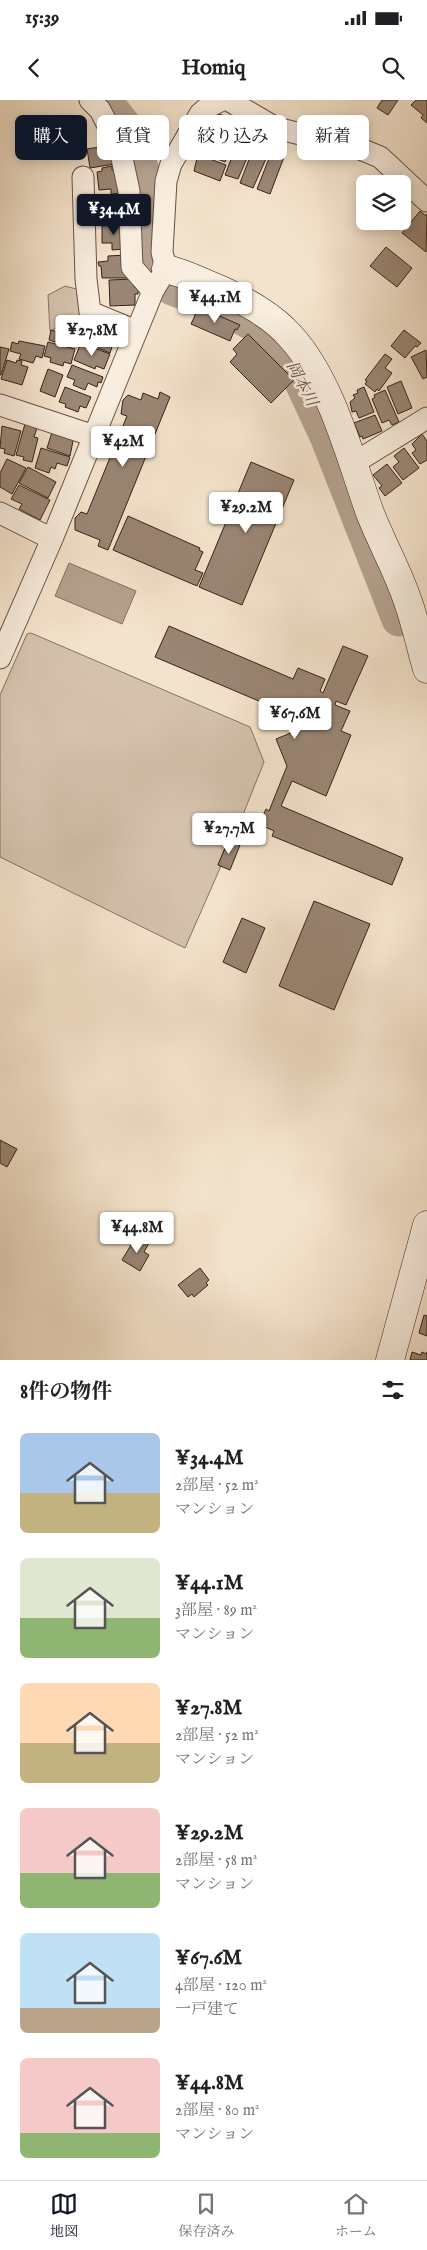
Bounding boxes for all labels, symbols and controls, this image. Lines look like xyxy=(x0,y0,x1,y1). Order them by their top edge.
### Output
text: 15:39 xyxy=(25,6,59,30)
icon: back xyxy=(20,54,48,82)
text: Homiq xyxy=(181,54,246,82)
icon: search xyxy=(379,54,407,82)
chip: 購入 xyxy=(15,115,87,160)
chip: 賃貸 xyxy=(97,115,169,160)
chip: 絞り込み xyxy=(179,115,287,160)
chip: 新着 xyxy=(297,115,369,160)
map controls xyxy=(356,175,411,230)
button: layers xyxy=(356,175,411,230)
pin: ¥34.4M xyxy=(73,194,155,236)
text: ¥34.4M xyxy=(88,200,140,220)
pin: ¥44.1M xyxy=(174,282,256,324)
text: ¥44.1M xyxy=(189,288,241,308)
pin: ¥27.8M xyxy=(51,314,133,357)
text: ¥27.8M xyxy=(66,321,118,341)
water label: 岡本川 xyxy=(281,358,322,412)
pin: ¥42M xyxy=(93,426,153,468)
text: ¥42M xyxy=(102,432,144,452)
pin: ¥29.2M xyxy=(205,492,287,534)
text: ¥29.2M xyxy=(220,498,272,518)
pin: ¥67.6M xyxy=(254,698,336,740)
text: ¥67.6M xyxy=(269,704,321,724)
pin: ¥27.7M xyxy=(188,812,270,855)
text: ¥27.7M xyxy=(203,819,255,839)
pin: ¥44.8M xyxy=(96,1212,178,1254)
text: ¥44.8M xyxy=(111,1218,163,1238)
icon: filters xyxy=(379,1376,407,1404)
text: 8件の物件 xyxy=(20,1379,112,1406)
text: ¥34.4M xyxy=(175,1445,244,1472)
icon: home xyxy=(60,1453,120,1513)
text: 2部屋 · 52 m² xyxy=(175,1476,259,1496)
text: マンション xyxy=(175,1500,254,1520)
text: ¥44.1M xyxy=(175,1570,243,1597)
icon: home xyxy=(60,1578,120,1638)
text: 3部屋 · 89 m² xyxy=(175,1601,257,1621)
text: マンション xyxy=(175,1625,254,1645)
text: ¥27.8M xyxy=(175,1695,242,1722)
icon: home xyxy=(60,1703,120,1763)
text: 2部屋 · 52 m² xyxy=(175,1726,259,1746)
text: マンション xyxy=(175,1750,254,1770)
text: ¥29.2M xyxy=(175,1820,243,1847)
icon: home xyxy=(60,1828,120,1888)
text: 2部屋 · 58 m² xyxy=(175,1851,257,1871)
text: マンション xyxy=(175,1875,254,1895)
text: ¥67.6M xyxy=(175,1945,242,1972)
icon: home xyxy=(60,1953,120,2013)
text: 4部屋 · 120 m² xyxy=(175,1976,267,1996)
text: 一戸建て xyxy=(175,2000,239,2020)
text: ¥44.8M xyxy=(175,2070,244,2097)
icon: home xyxy=(60,2078,120,2138)
text: 2部屋 · 80 m² xyxy=(175,2101,259,2121)
text: マンション xyxy=(175,2125,254,2145)
tab: 地図 xyxy=(50,2190,78,2241)
tab: 保存済み xyxy=(178,2190,234,2241)
tab: ホーム xyxy=(335,2190,377,2241)

